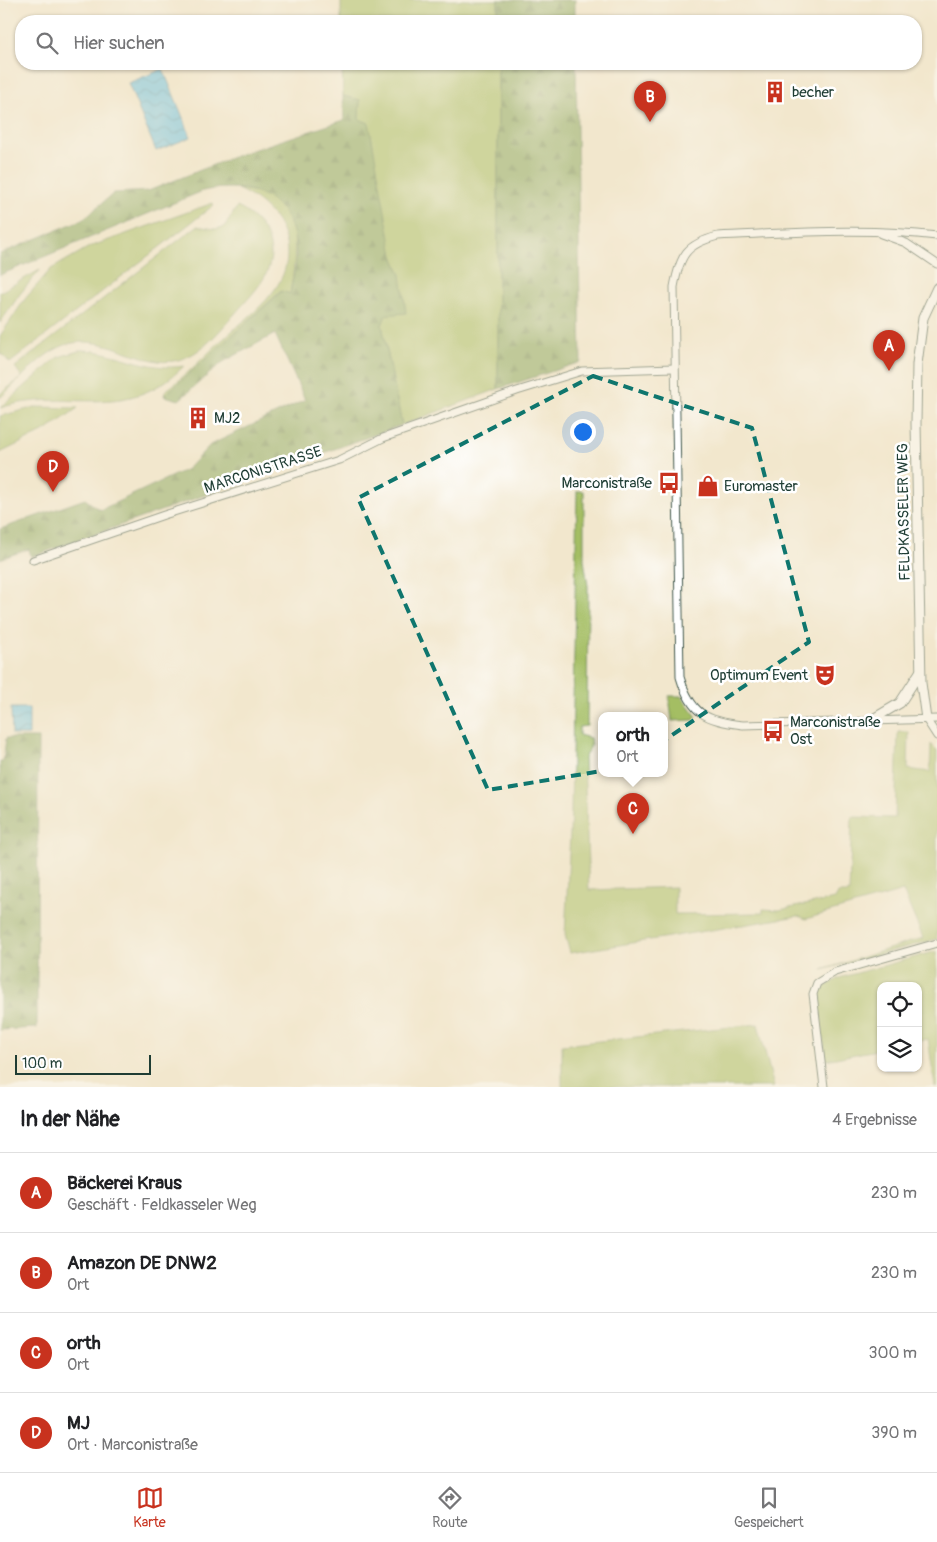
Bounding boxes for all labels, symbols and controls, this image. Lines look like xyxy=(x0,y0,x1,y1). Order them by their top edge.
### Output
search box xyxy=(15,15,922,70)
icon: search xyxy=(33,29,61,57)
text: Hier suchen xyxy=(73,31,165,55)
building icon: becher xyxy=(762,79,788,105)
pin: B xyxy=(634,81,666,122)
place label: becher xyxy=(792,83,835,102)
pin: A xyxy=(873,330,905,371)
building icon: MJ2 xyxy=(185,405,211,431)
place label: MJ2 xyxy=(214,409,240,428)
your location xyxy=(570,419,596,445)
street label: MARCONISTRASSE xyxy=(202,442,324,498)
street label: FELDKASSELER WEG xyxy=(893,443,915,581)
pin: D xyxy=(37,451,69,492)
bus stop icon: Marconistraße xyxy=(656,470,682,496)
shop icon: Euromaster xyxy=(695,473,721,499)
place label: Marconistraße xyxy=(562,474,653,493)
place label: Euromaster xyxy=(724,477,798,496)
theatre icon: Optimum Event xyxy=(812,662,838,688)
place label: Optimum Event xyxy=(710,666,809,685)
popup xyxy=(598,712,668,777)
place label: Marconistraße Ost xyxy=(790,713,881,749)
bus stop icon: Marconistraße Ost xyxy=(760,718,786,744)
text: orth xyxy=(616,723,650,747)
text: Ort xyxy=(616,747,639,767)
pin: C xyxy=(617,793,649,834)
map controls xyxy=(877,982,922,1072)
button: locate xyxy=(877,982,922,1027)
button: layers xyxy=(877,1027,922,1072)
scale bar xyxy=(15,1052,151,1075)
text: 100 m xyxy=(22,1055,62,1072)
text: In der Nähe xyxy=(20,1106,120,1133)
text: 4 Ergebnisse xyxy=(832,1110,917,1130)
text: Bäckerei Kraus xyxy=(67,1171,182,1195)
text: A xyxy=(31,1183,41,1203)
text: 230 m xyxy=(871,1183,917,1203)
text: Geschäft · Feldkasseler Weg xyxy=(67,1195,256,1215)
text: Amazon DE DNW2 xyxy=(67,1251,217,1275)
text: B xyxy=(31,1263,41,1283)
text: 230 m xyxy=(871,1263,917,1283)
text: Ort xyxy=(67,1275,89,1295)
text: orth xyxy=(67,1331,101,1355)
text: C xyxy=(31,1343,41,1363)
text: 300 m xyxy=(869,1343,917,1363)
text: Ort xyxy=(67,1355,89,1375)
text: MJ xyxy=(67,1411,90,1435)
text: D xyxy=(31,1423,41,1443)
text: 390 m xyxy=(871,1423,917,1443)
text: Ort · Marconistraße xyxy=(67,1435,198,1455)
tab: Karte xyxy=(133,1484,166,1531)
tab: Route xyxy=(432,1484,468,1531)
tab: Gespeichert xyxy=(734,1484,804,1531)

